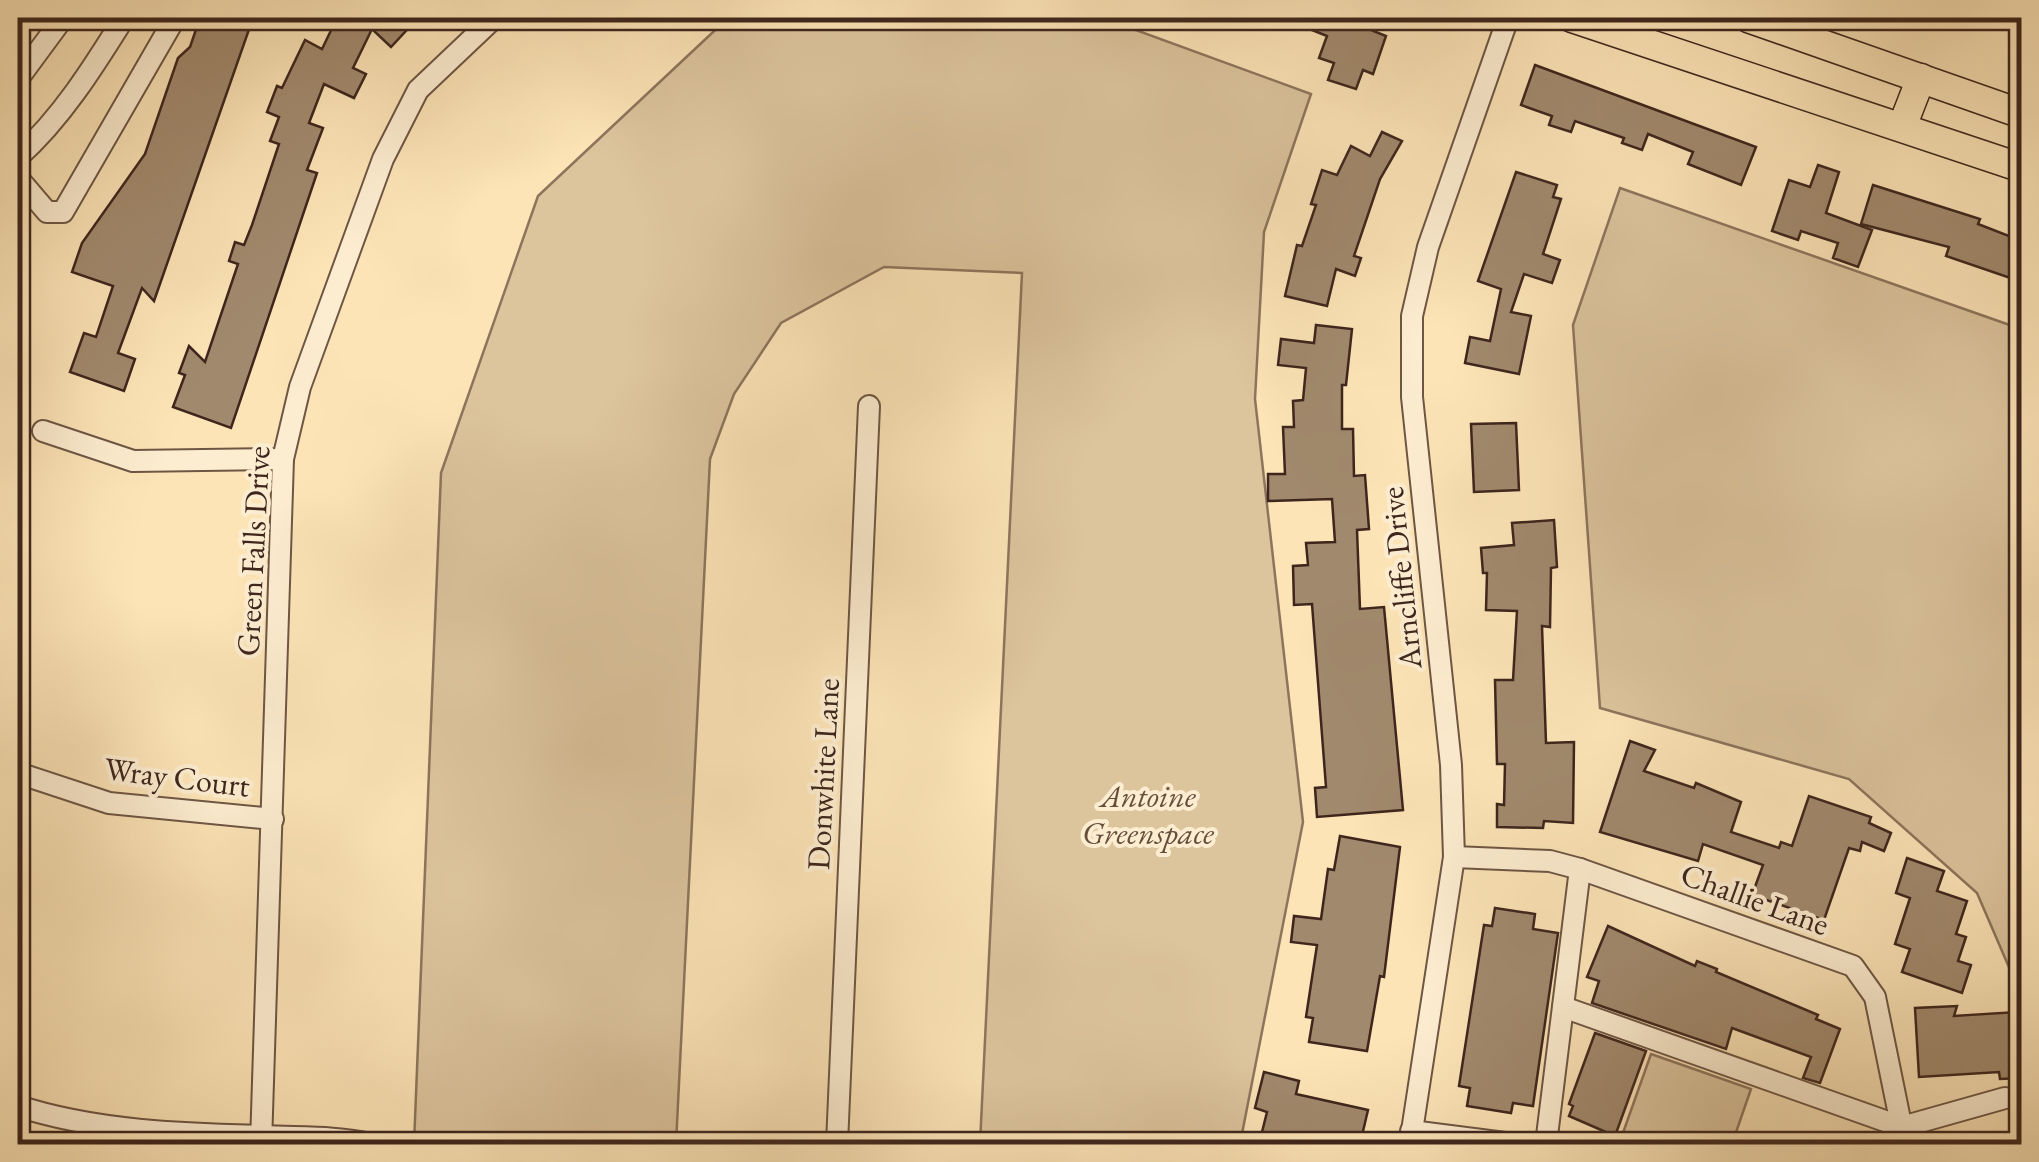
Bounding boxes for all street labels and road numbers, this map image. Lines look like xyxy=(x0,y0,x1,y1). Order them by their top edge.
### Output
street label: Green Falls Drive xyxy=(227,445,279,657)
street label: Arncliffe Drive xyxy=(1371,485,1432,672)
street label: Donwhite Lane xyxy=(797,677,849,871)
street label: Wray Court xyxy=(102,747,252,807)
street label: Challie Lane xyxy=(1675,853,1835,945)

